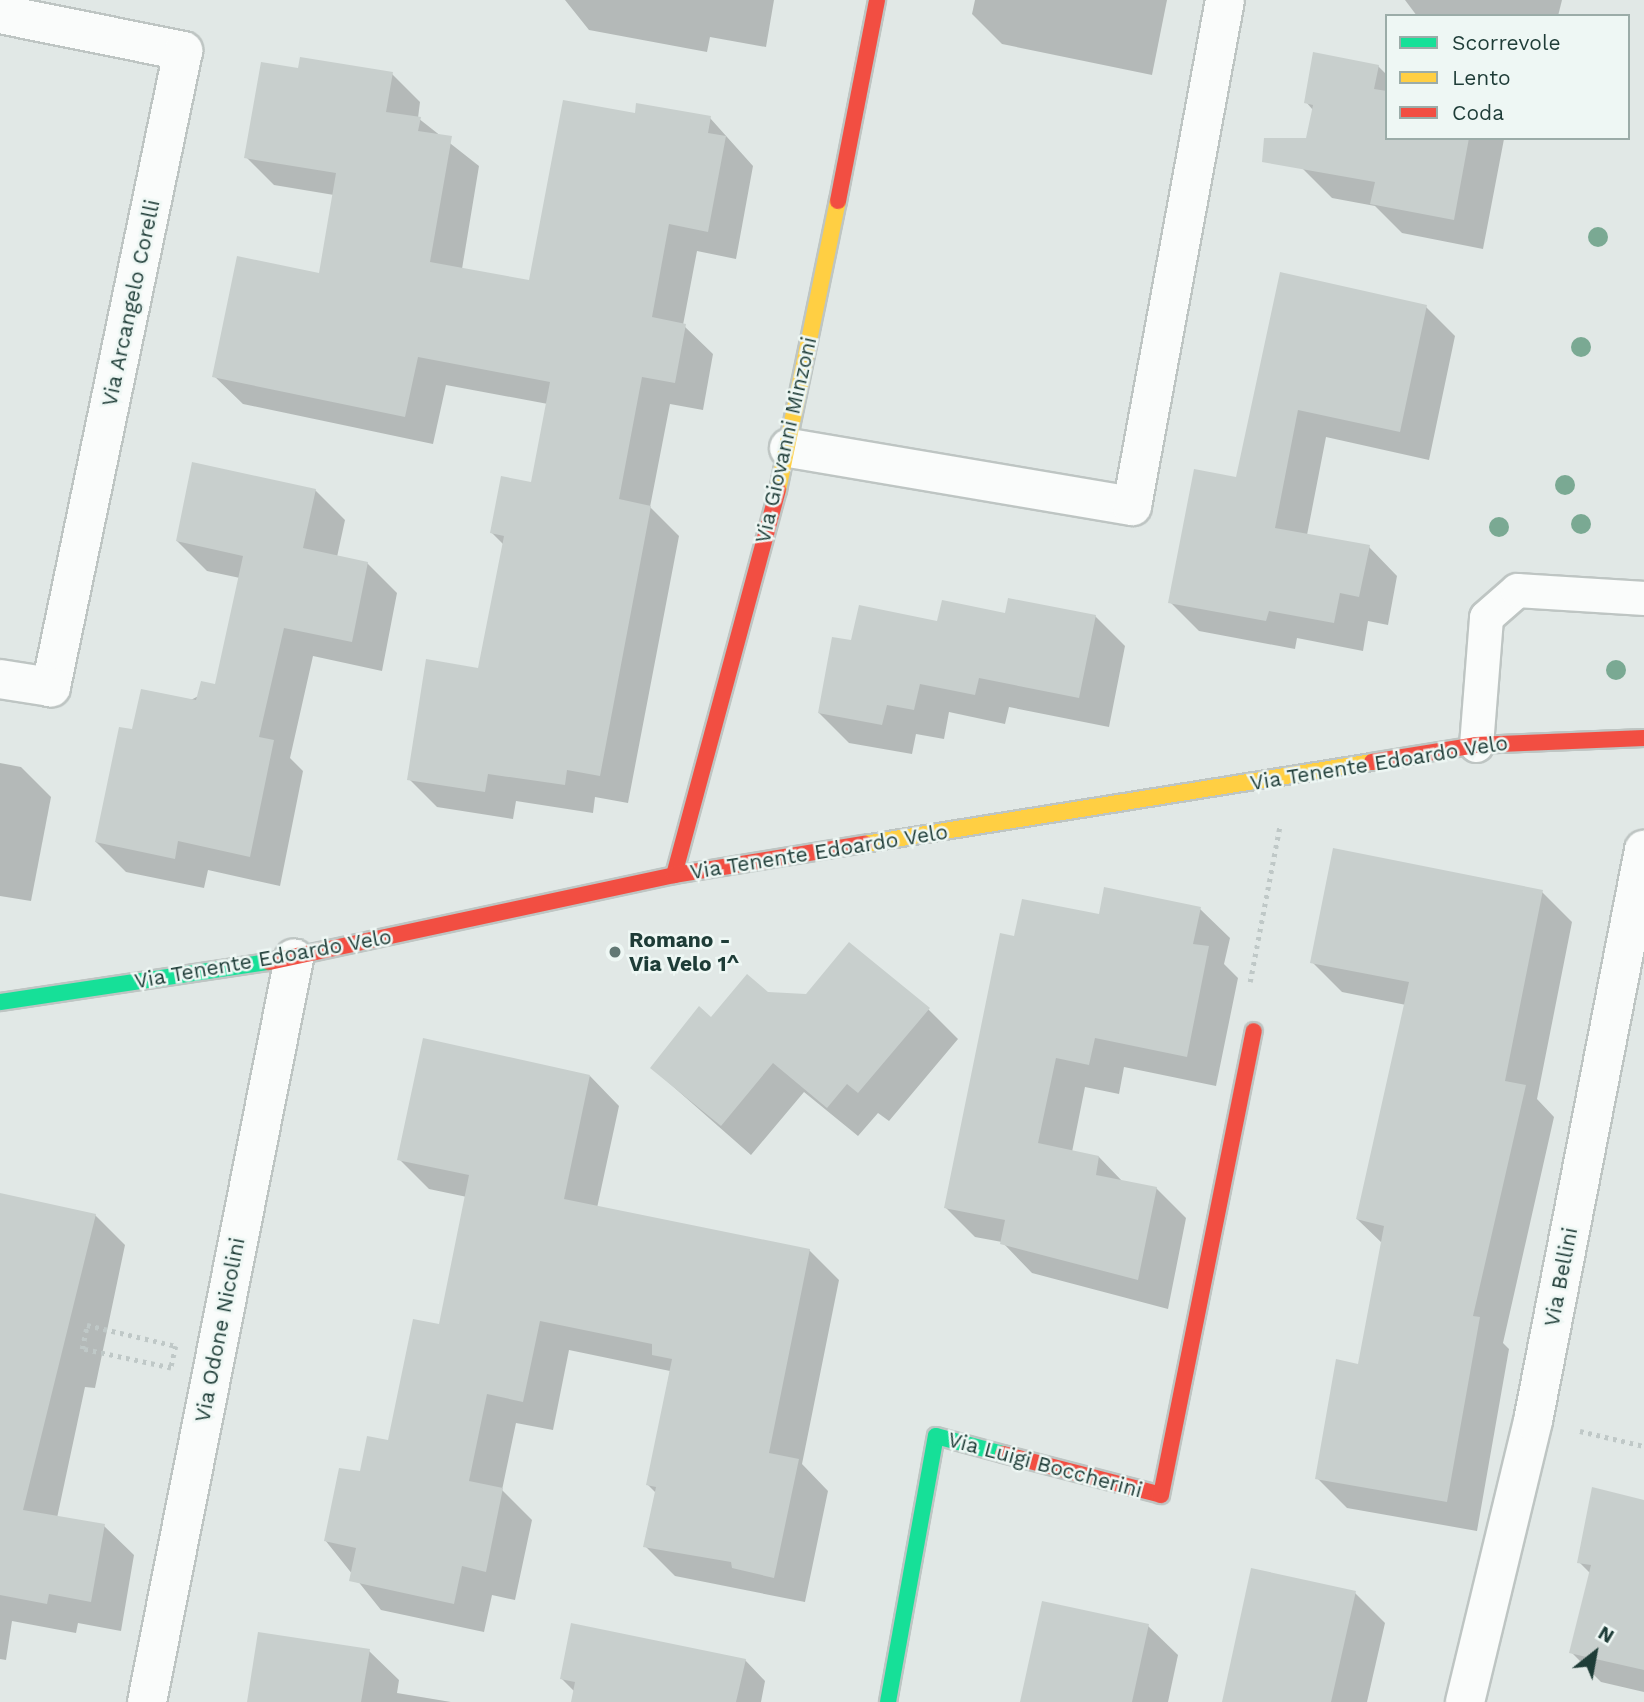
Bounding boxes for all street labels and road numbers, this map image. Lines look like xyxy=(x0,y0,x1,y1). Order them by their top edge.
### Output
street label: Via Arcangelo Corelli xyxy=(97,197,165,409)
street label: Via Giovanni Minzoni xyxy=(750,334,822,546)
street label: Via Tenente Edoardo Velo xyxy=(1247,730,1511,796)
street label: Via Tenente Edoardo Velo xyxy=(687,819,951,885)
street label: Via Tenente Edoardo Velo xyxy=(132,924,394,994)
street label: Via Bellini xyxy=(1539,1225,1583,1329)
street label: Via Odone Nicolini xyxy=(190,1235,250,1425)
street label: Via Luigi Boccherini xyxy=(945,1427,1145,1503)

